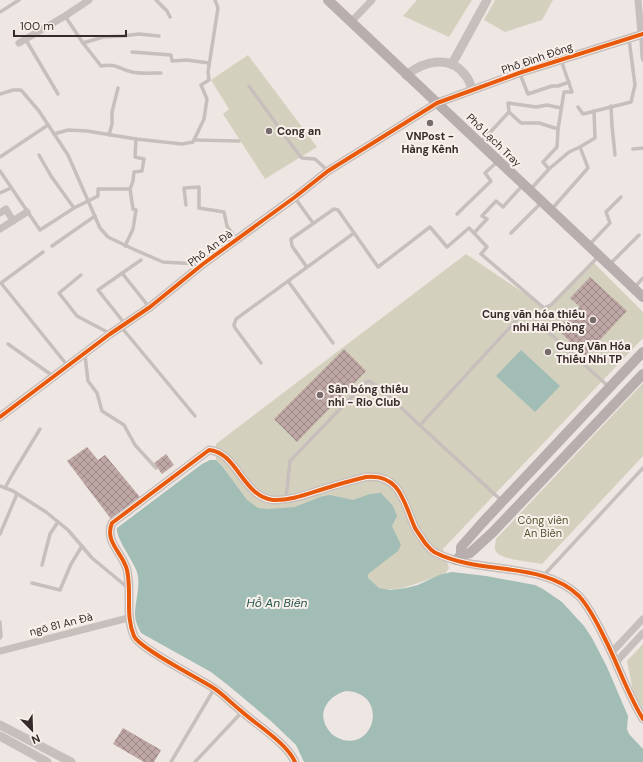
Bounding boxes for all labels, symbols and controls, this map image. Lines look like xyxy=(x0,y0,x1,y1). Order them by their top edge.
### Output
scale bar xyxy=(14,12,126,38)
text: 100 m xyxy=(20,18,54,34)
street label: Phố Đình Đông xyxy=(499,39,575,77)
street label: Phố Lạch Tray xyxy=(464,110,524,170)
marker: VNPost - Hàng Kênh xyxy=(425,118,435,128)
place label: Cong an xyxy=(277,124,321,138)
marker: Cong an xyxy=(264,126,274,136)
place label: VNPost - Hàng Kênh xyxy=(401,129,459,156)
street label: Phố An Đà xyxy=(185,227,235,269)
place label: Cung văn hóa thiếu nhi Hải Phòng xyxy=(482,307,585,334)
marker: Cung văn hóa thiếu nhi Hải Phòng xyxy=(588,315,598,325)
place label: Cung Văn Hóa Thiếu Nhi TP xyxy=(556,339,631,366)
marker: Cung Văn Hóa Thiếu Nhi TP xyxy=(543,347,553,357)
place label: Sân bóng thiếu nhi - Rio Club xyxy=(328,382,409,409)
marker: Sân bóng thiếu nhi - Rio Club xyxy=(315,390,325,400)
park label: Công viên An Biên xyxy=(518,513,568,540)
water label: Hồ An Biên xyxy=(247,595,308,611)
street label: ngõ 81 An Đà xyxy=(28,609,94,639)
north arrow xyxy=(12,710,52,750)
text: N xyxy=(29,731,42,747)

